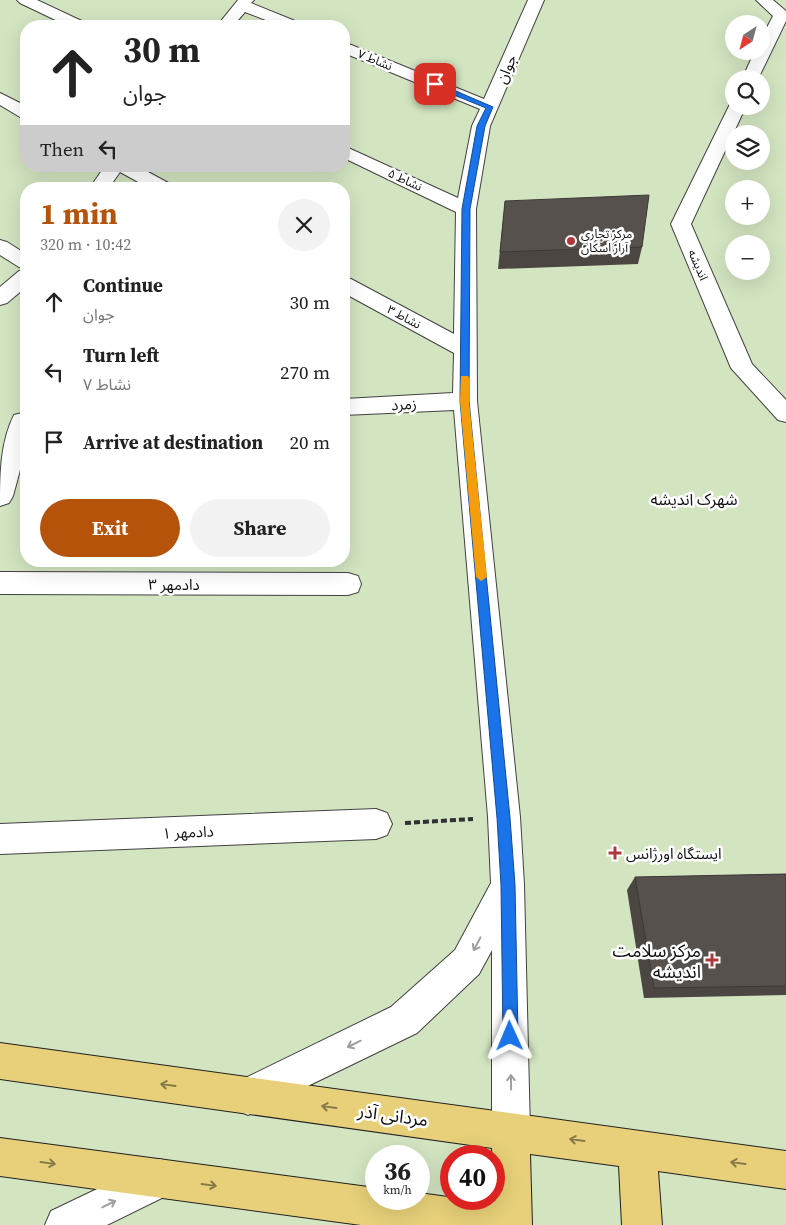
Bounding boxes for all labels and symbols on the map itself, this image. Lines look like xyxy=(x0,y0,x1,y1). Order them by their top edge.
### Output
north arrow xyxy=(725,15,770,60)
street label: نشاط ۷ xyxy=(355,46,395,74)
street label: جوان xyxy=(491,51,522,87)
pin xyxy=(414,63,456,105)
street label: نشاط ۵ xyxy=(385,165,425,195)
place label: مرکز تجاری آراز اسکان xyxy=(581,226,632,256)
marker: مرکز تجاری آراز اسکان xyxy=(565,235,577,247)
street label: اندیشه xyxy=(684,247,712,283)
street label: نشاط ۳ xyxy=(384,301,424,333)
street label: زمرد xyxy=(391,393,417,415)
district label: شهرک اندیشه xyxy=(651,488,737,510)
street label: دادمهر ۳ xyxy=(148,574,200,595)
street label: دادمهر ۱ xyxy=(162,821,214,843)
place label: ایستگاه اورژانس xyxy=(626,843,722,864)
marker: ایستگاه اورژانس xyxy=(608,846,622,860)
one-way arrow xyxy=(472,936,482,951)
place label: مرکز سلامت اندیشه xyxy=(612,938,701,984)
marker: مرکز سلامت اندیشه xyxy=(705,953,719,967)
position arrow xyxy=(483,1009,535,1061)
one-way arrow xyxy=(347,1040,362,1050)
one-way arrow xyxy=(506,1074,516,1090)
one-way arrow xyxy=(160,1080,176,1090)
street label: مردانی آذر xyxy=(355,1098,430,1132)
one-way arrow xyxy=(321,1101,337,1111)
one-way arrow xyxy=(569,1135,585,1145)
speed limit sign: 40 xyxy=(440,1145,505,1210)
one-way arrow xyxy=(40,1158,56,1168)
one-way arrow xyxy=(730,1158,746,1168)
one-way arrow xyxy=(201,1180,217,1190)
one-way arrow xyxy=(101,1198,116,1208)

